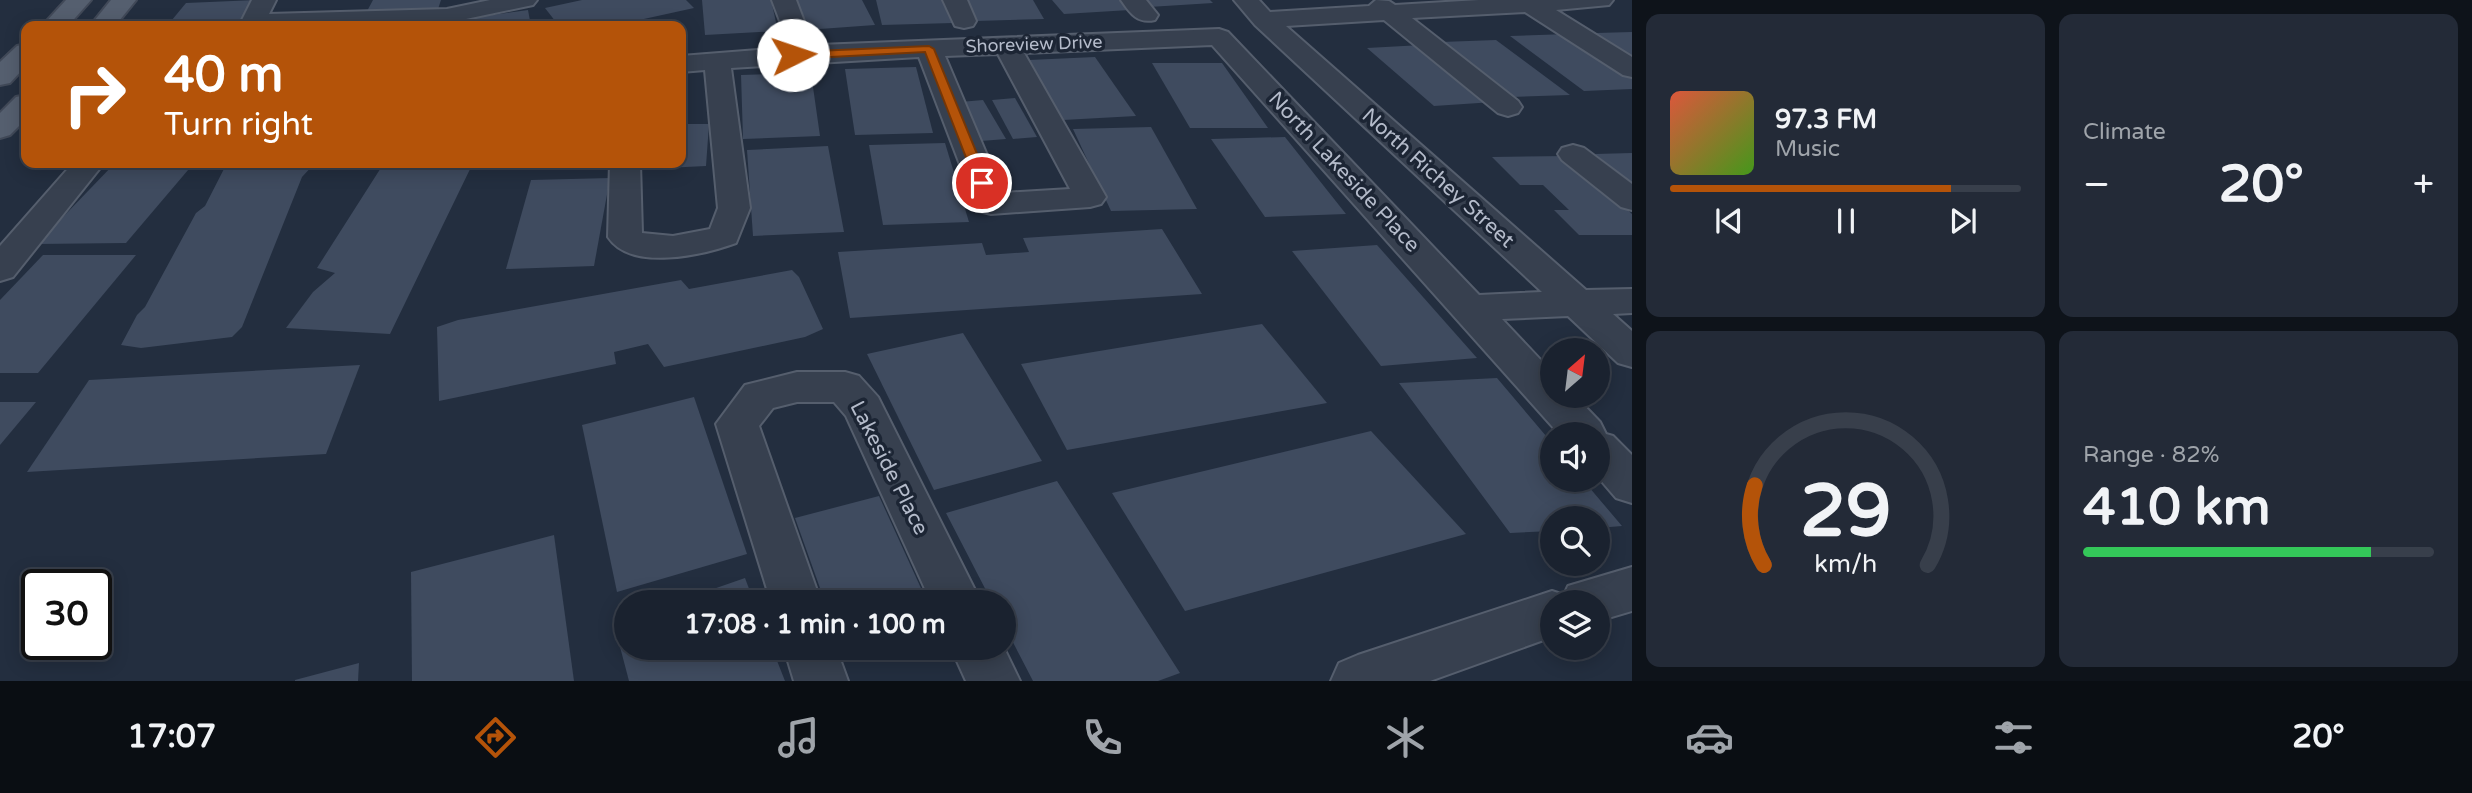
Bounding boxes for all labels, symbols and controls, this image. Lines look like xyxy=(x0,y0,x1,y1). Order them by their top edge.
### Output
position arrow xyxy=(756,18,830,92)
street label: Shoreview Drive xyxy=(965,31,1103,57)
text: 40 m xyxy=(164,46,283,105)
icon: right xyxy=(49,49,140,140)
street label: North Lakeside Place xyxy=(1263,86,1425,258)
street label: North Richey Street xyxy=(1357,103,1519,253)
text: 97.3 FM xyxy=(1775,104,1877,135)
text: Turn right xyxy=(164,106,313,144)
text: Climate xyxy=(2083,118,2166,146)
text: Music xyxy=(1775,135,1840,163)
pin xyxy=(952,153,1012,213)
text: 20° xyxy=(2219,153,2304,216)
text: − xyxy=(2083,162,2110,208)
text: + xyxy=(2413,162,2434,208)
icon: arrive xyxy=(963,164,1001,202)
icon: previous xyxy=(1710,202,1748,240)
icon: pause xyxy=(1827,202,1865,240)
icon: next xyxy=(1944,202,1982,240)
north arrow xyxy=(1540,338,1610,408)
map controls xyxy=(1540,338,1610,660)
street label: Lakeside Place xyxy=(845,397,934,539)
button: sound xyxy=(1540,422,1610,492)
text: Range · 82% xyxy=(2083,441,2219,469)
text: 29 xyxy=(1800,468,1891,556)
text: 410 km xyxy=(2083,476,2271,539)
button: search xyxy=(1540,506,1610,576)
text: km/h xyxy=(1814,549,1877,579)
speed limit sign: 30 xyxy=(21,569,112,660)
button: layers xyxy=(1540,590,1610,660)
text: 17:08 · 1 min · 100 m xyxy=(684,609,946,640)
icon: directions xyxy=(471,713,520,762)
icon: music xyxy=(774,713,823,762)
icon: phone xyxy=(1078,713,1127,762)
icon: climate xyxy=(1381,713,1430,762)
icon: car xyxy=(1685,713,1734,762)
icon: filters xyxy=(1989,713,2038,762)
text: 17:07 xyxy=(127,718,216,756)
text: 20° xyxy=(2292,718,2345,756)

